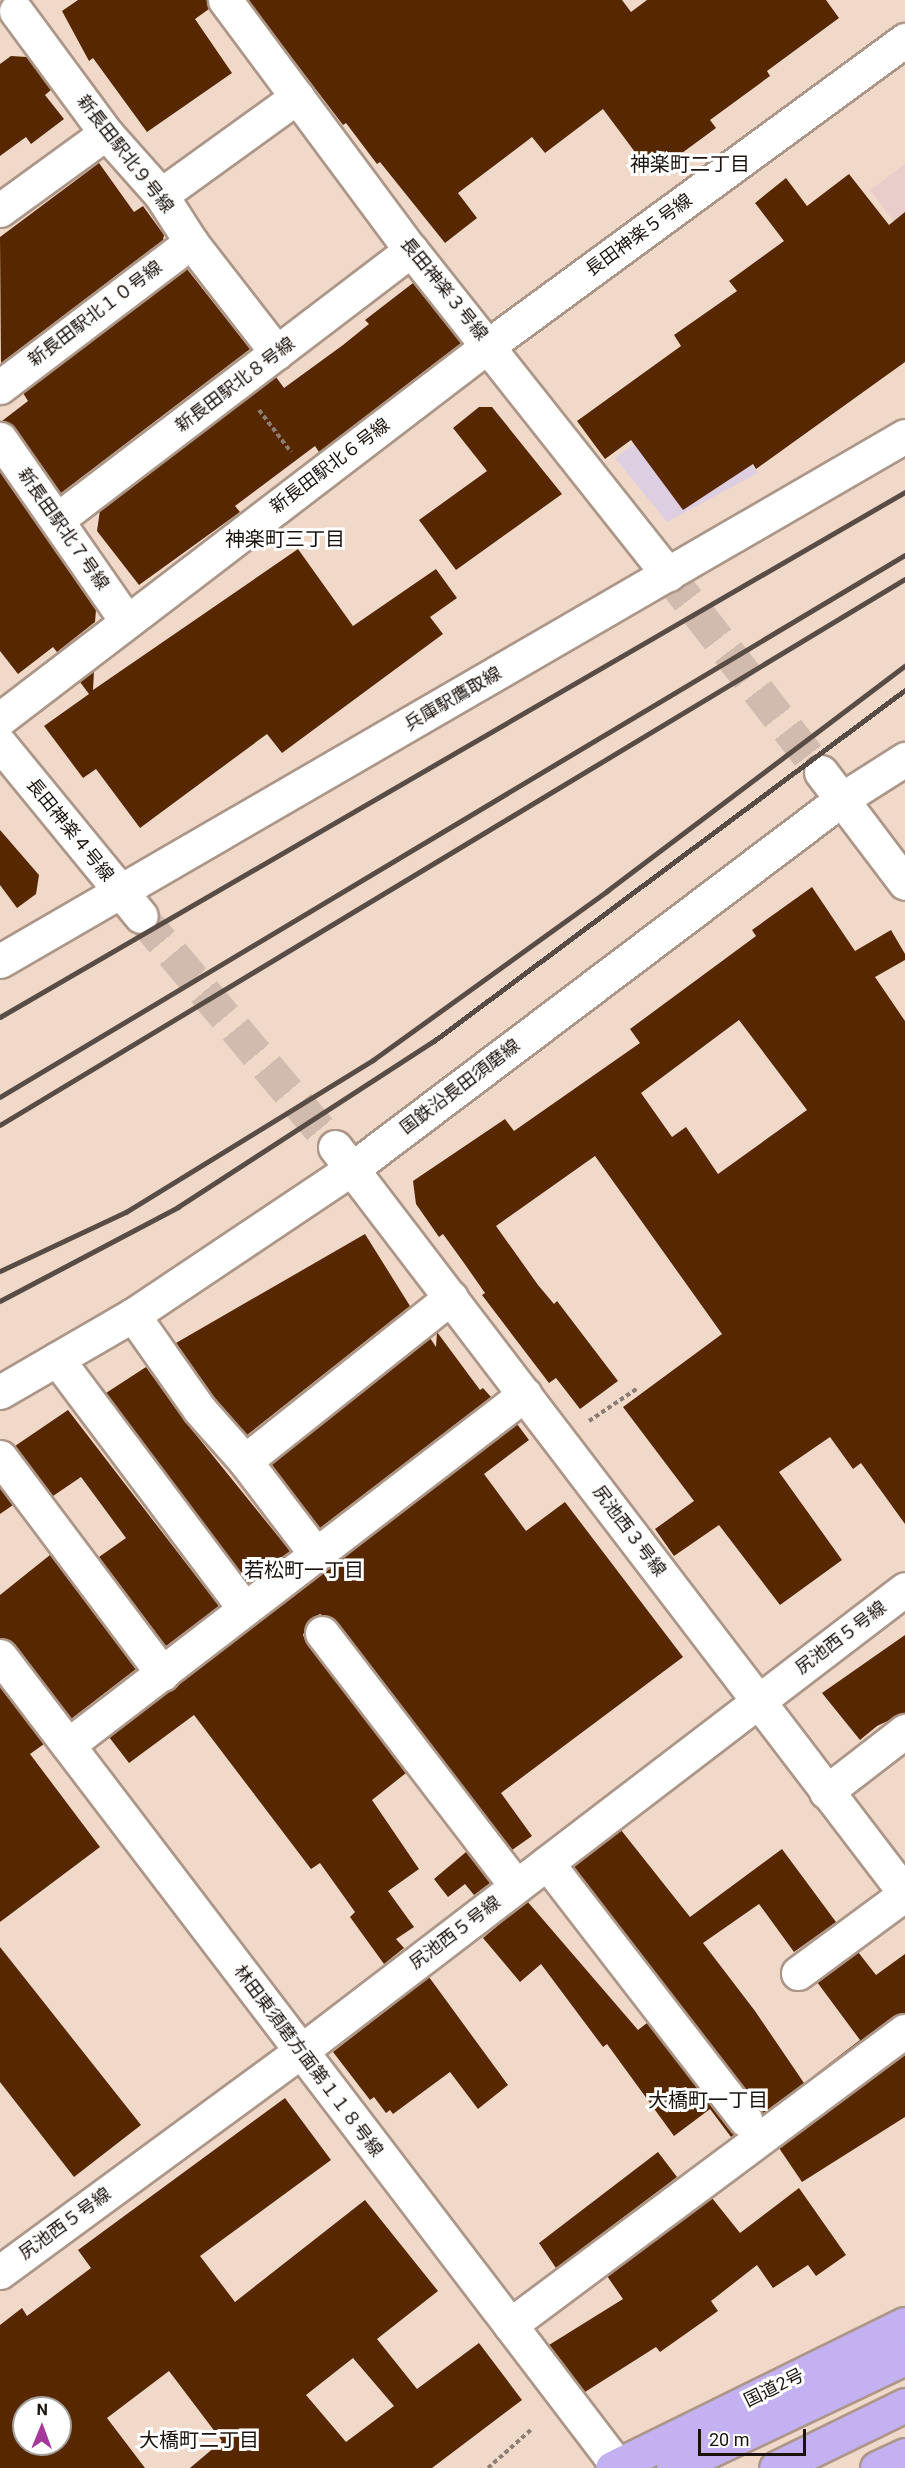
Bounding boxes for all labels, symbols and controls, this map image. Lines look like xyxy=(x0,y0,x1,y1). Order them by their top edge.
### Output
street label: 新長田駅北９号線 xyxy=(72,91,178,217)
district label: 神楽町二丁目 xyxy=(630,152,750,176)
street label: 長田神楽５号線 xyxy=(582,189,696,281)
street label: 長田神楽３号線 xyxy=(396,233,492,345)
street label: 新長田駅北１０号線 xyxy=(24,257,166,371)
street label: 新長田駅北８号線 xyxy=(171,333,299,437)
street label: 新長田駅北６号線 xyxy=(266,414,394,518)
street label: 新長田駅北７号線 xyxy=(13,464,113,594)
district label: 神楽町三丁目 xyxy=(225,527,345,551)
street label: 兵庫駅鷹取線 xyxy=(401,663,505,735)
street label: 長田神楽４号線 xyxy=(22,774,118,886)
street label: 国鉄沿長田須磨線 xyxy=(396,1035,524,1139)
street label: 尻池西３号線 xyxy=(588,1481,670,1581)
district label: 若松町一丁目 xyxy=(244,1558,364,1582)
street label: 尻池西５号線 xyxy=(791,1597,891,1679)
street label: 尻池西５号線 xyxy=(405,1892,505,1974)
street label: 林田東須磨方面第１１８号線 xyxy=(229,1961,387,2161)
district label: 大橋町一丁目 xyxy=(648,2088,768,2112)
street label: 尻池西５号線 xyxy=(15,2184,115,2264)
street label: 国道2号 xyxy=(740,2364,808,2412)
north arrow xyxy=(12,2396,72,2456)
text: N xyxy=(36,2400,48,2419)
scale bar xyxy=(701,2417,809,2455)
district label: 大橋町二丁目 xyxy=(139,2428,259,2452)
text: 20 m xyxy=(709,2429,749,2450)

